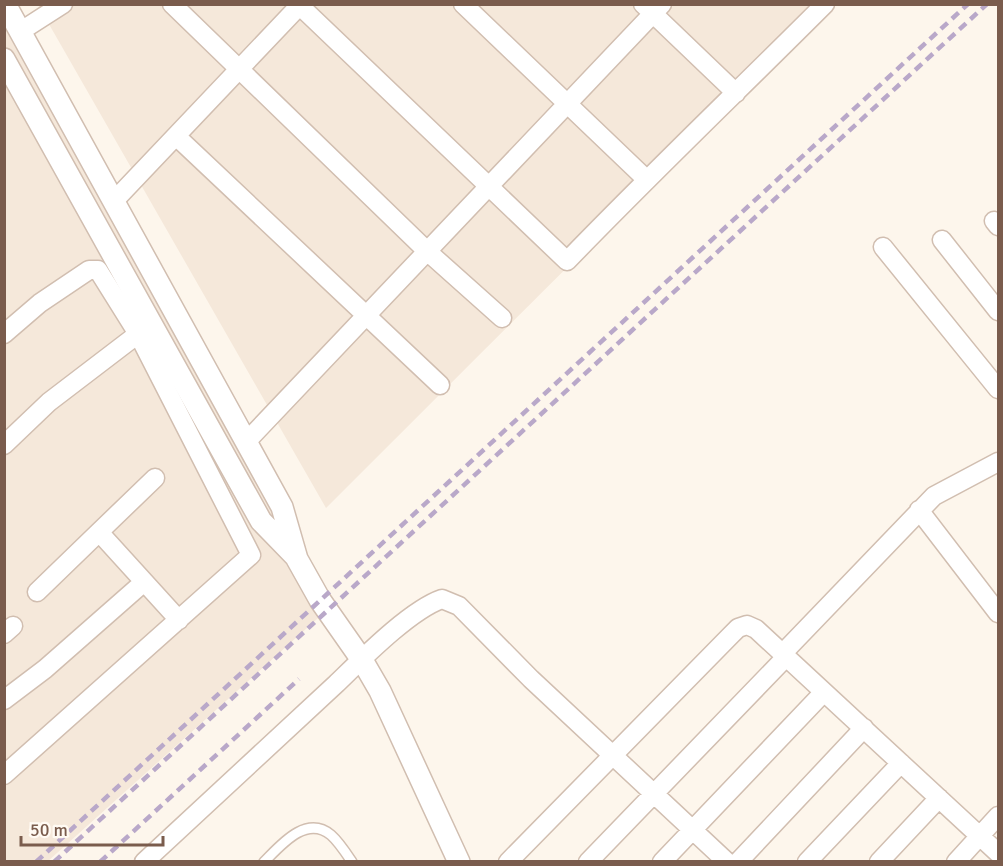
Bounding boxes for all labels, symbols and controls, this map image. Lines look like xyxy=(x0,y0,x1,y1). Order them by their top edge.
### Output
scale bar xyxy=(21,809,164,847)
text: 50 m xyxy=(30,819,68,841)

